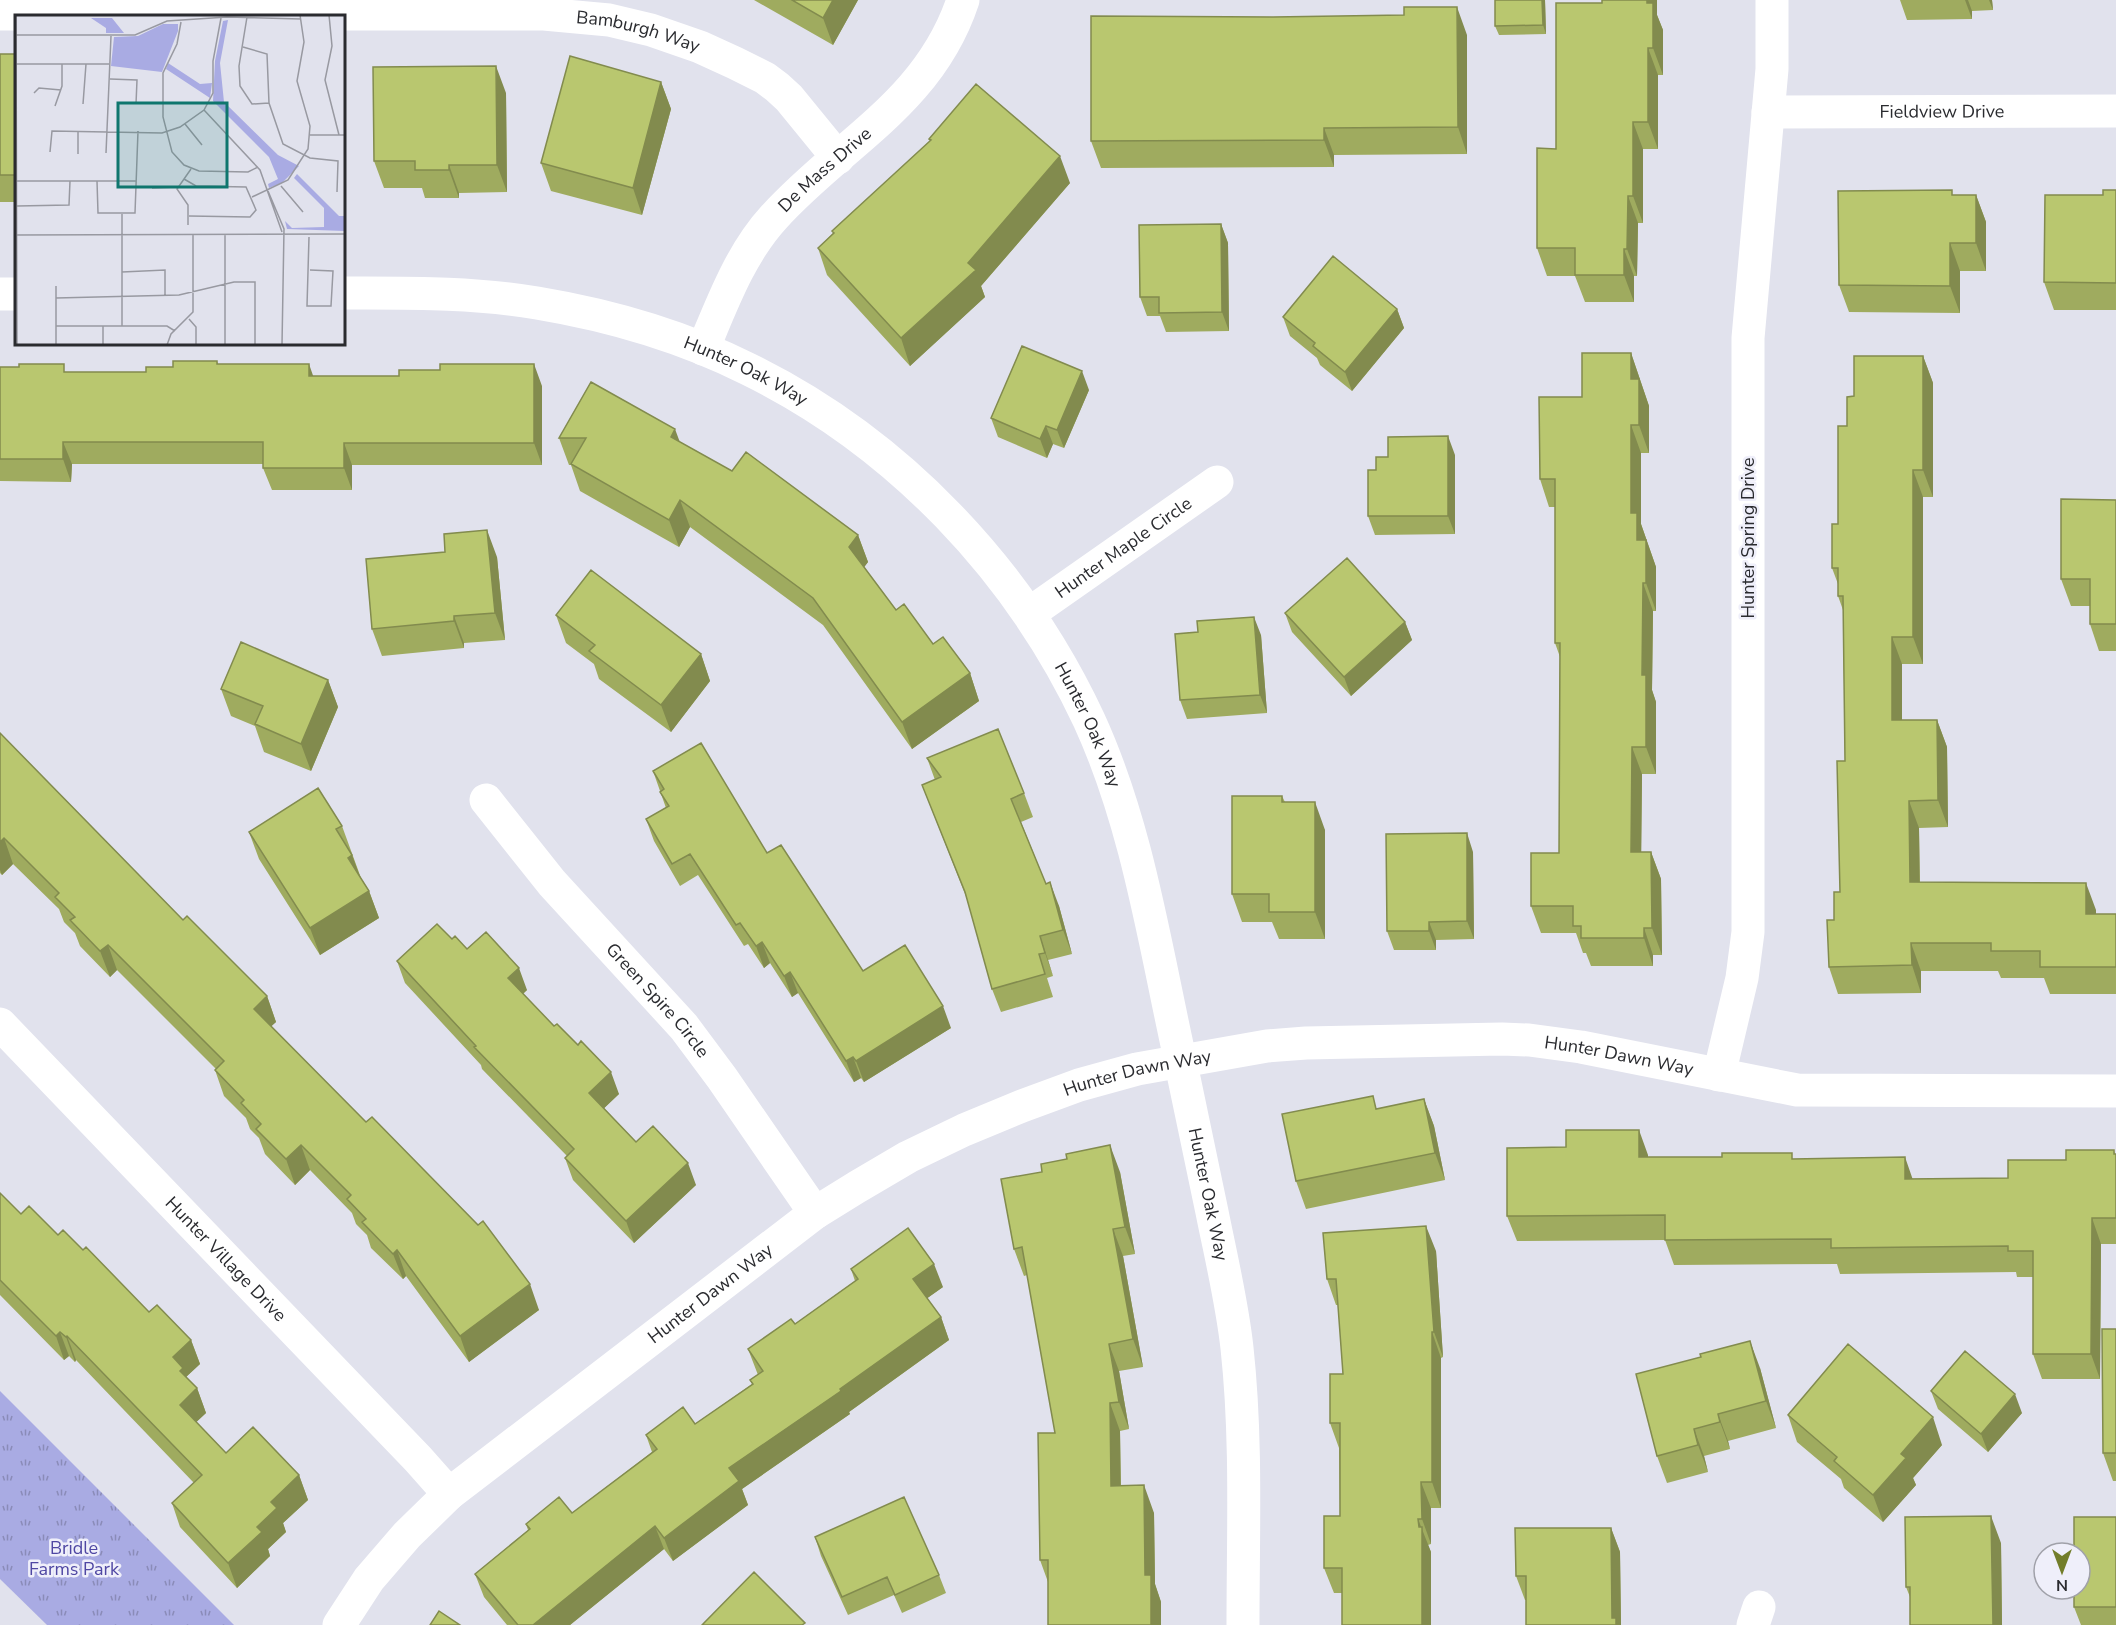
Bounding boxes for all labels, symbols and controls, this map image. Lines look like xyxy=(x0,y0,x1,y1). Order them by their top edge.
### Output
street label: Bamburgh Way xyxy=(575,5,704,58)
inset map xyxy=(15,15,345,345)
street label: Fieldview Drive xyxy=(1880,99,2004,124)
street label: De Mass Drive xyxy=(773,122,876,217)
street label: Hunter Oak Way xyxy=(680,330,813,412)
street label: Hunter Spring Drive xyxy=(1736,457,1760,619)
street label: Hunter Maple Circle xyxy=(1050,491,1196,604)
street label: Hunter Oak Way xyxy=(1049,658,1127,791)
street label: Green Spire Circle xyxy=(601,938,715,1063)
street label: Hunter Dawn Way xyxy=(1543,1030,1696,1081)
street label: Hunter Dawn Way xyxy=(1060,1044,1214,1102)
street label: Hunter Oak Way xyxy=(1183,1126,1234,1264)
street label: Hunter Village Drive xyxy=(160,1191,292,1327)
street label: Hunter Dawn Way xyxy=(643,1237,778,1349)
park label: Bridle Farms Park xyxy=(29,1536,120,1581)
north arrow xyxy=(2032,1541,2092,1601)
text: N xyxy=(2056,1574,2068,1596)

